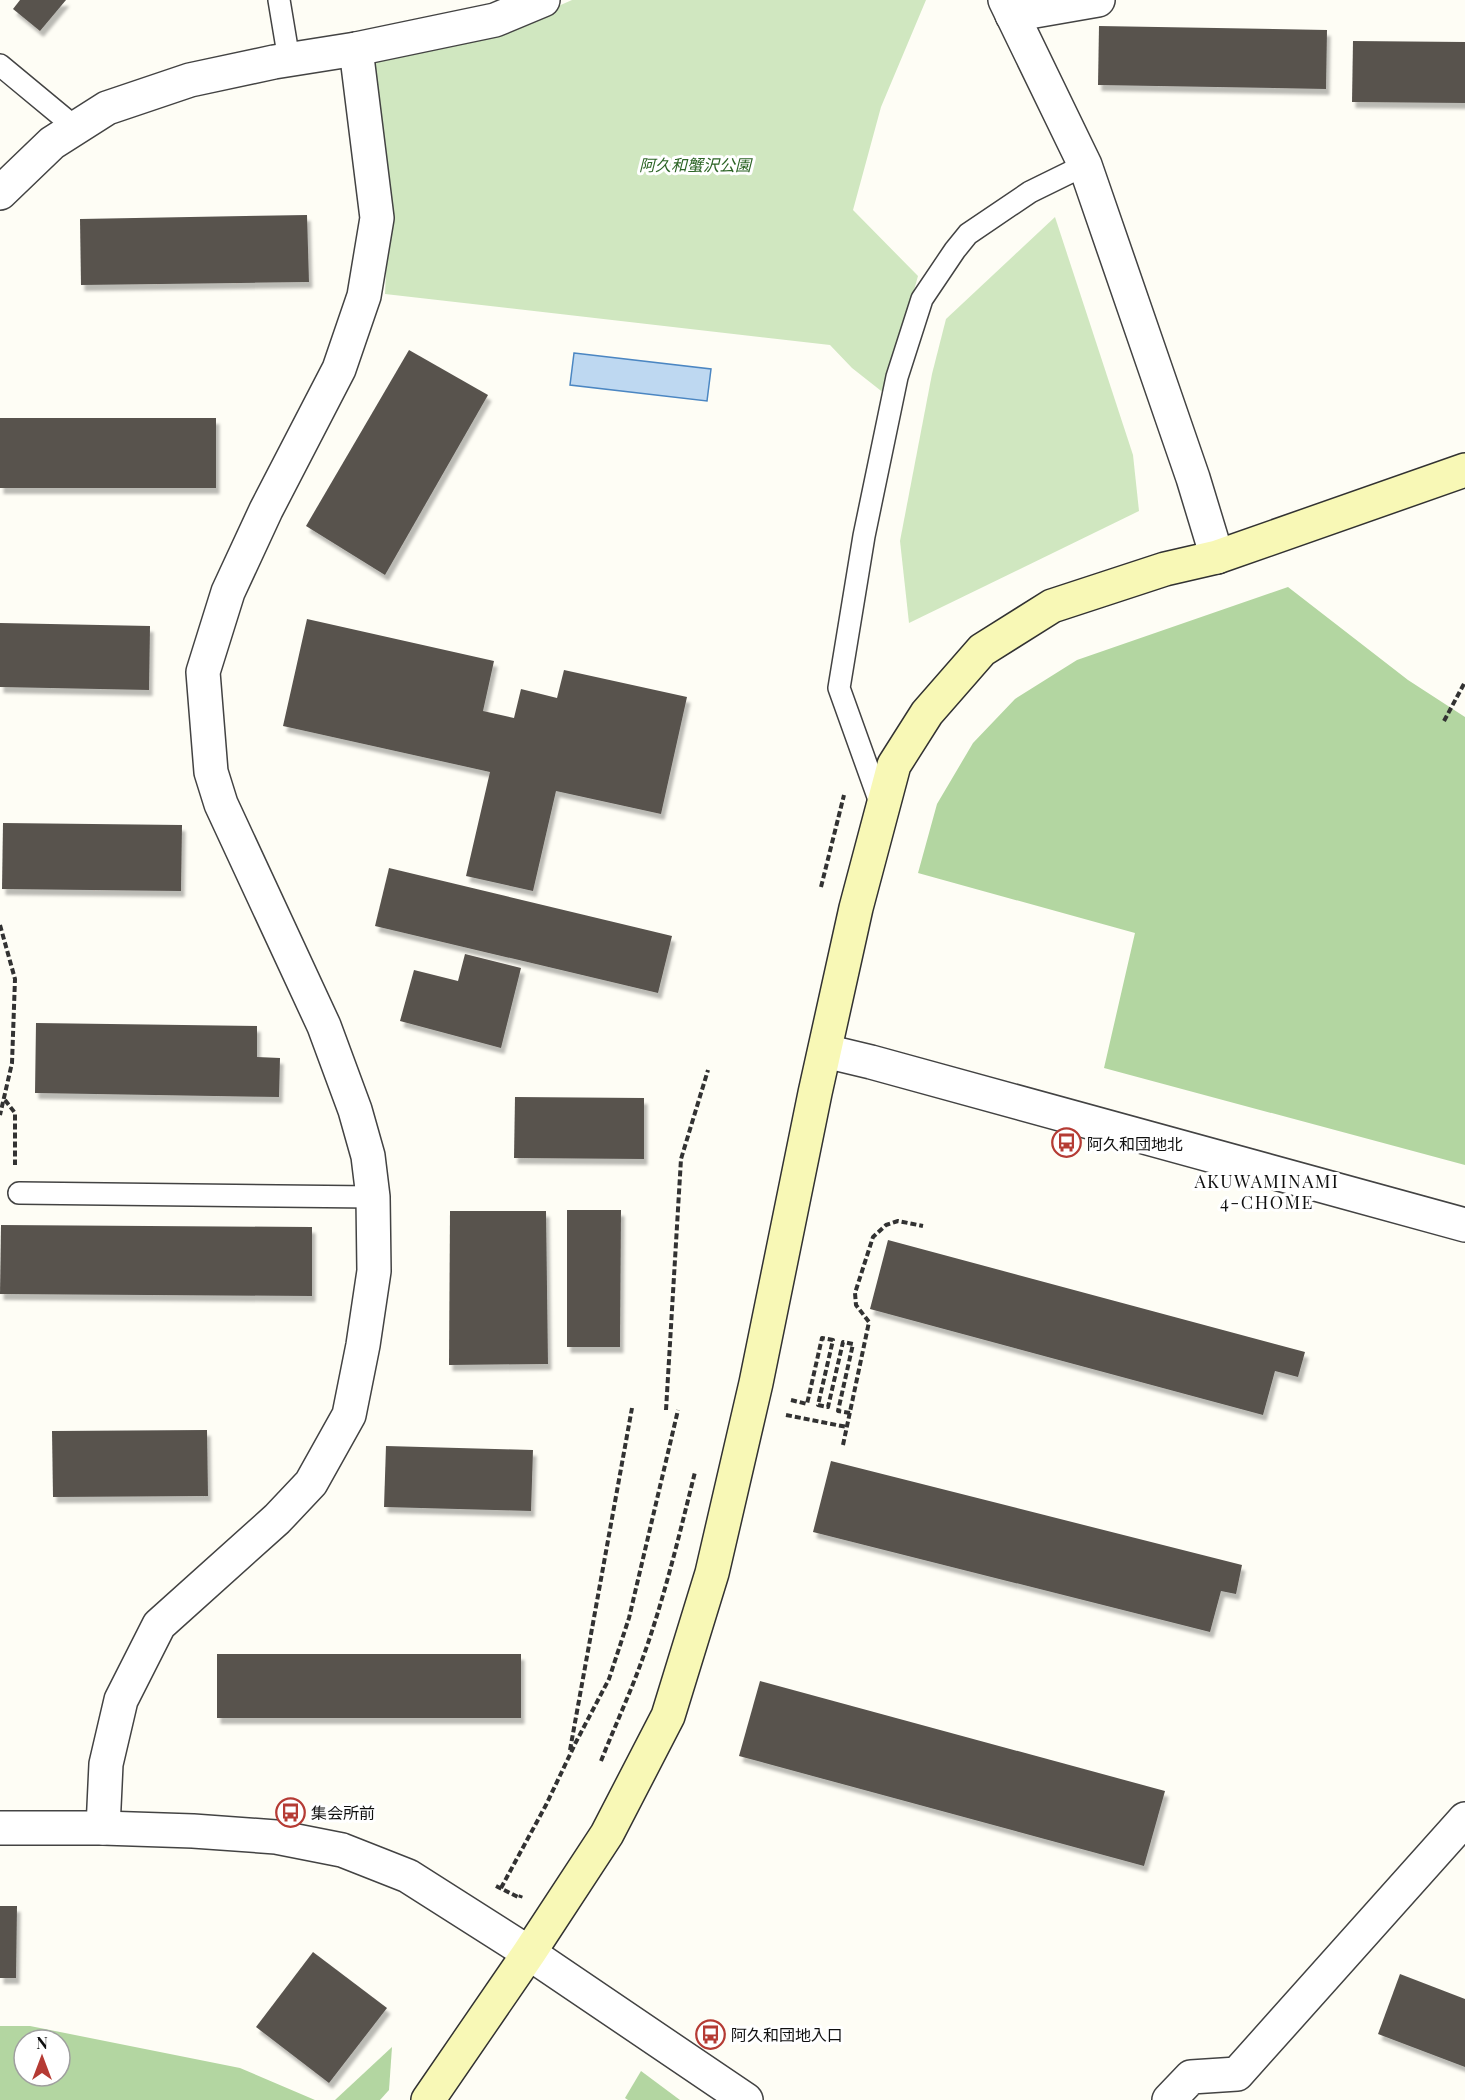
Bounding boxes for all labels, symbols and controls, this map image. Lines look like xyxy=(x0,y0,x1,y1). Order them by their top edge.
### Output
park label: 阿久和蟹沢公園 xyxy=(639,154,753,175)
bus stop icon: 阿久和団地北 xyxy=(1050,1127,1082,1159)
place label: 阿久和団地北 xyxy=(1087,1133,1183,1154)
district label: AKUWAMINAMI 4-CHOME xyxy=(1194,1169,1339,1214)
bus stop icon: 集会所前 xyxy=(274,1796,306,1828)
place label: 集会所前 xyxy=(311,1802,375,1823)
bus stop icon: 阿久和団地入口 xyxy=(694,2018,726,2050)
place label: 阿久和団地入口 xyxy=(731,2024,843,2045)
north arrow xyxy=(12,2028,72,2088)
text: N xyxy=(36,2032,48,2053)

